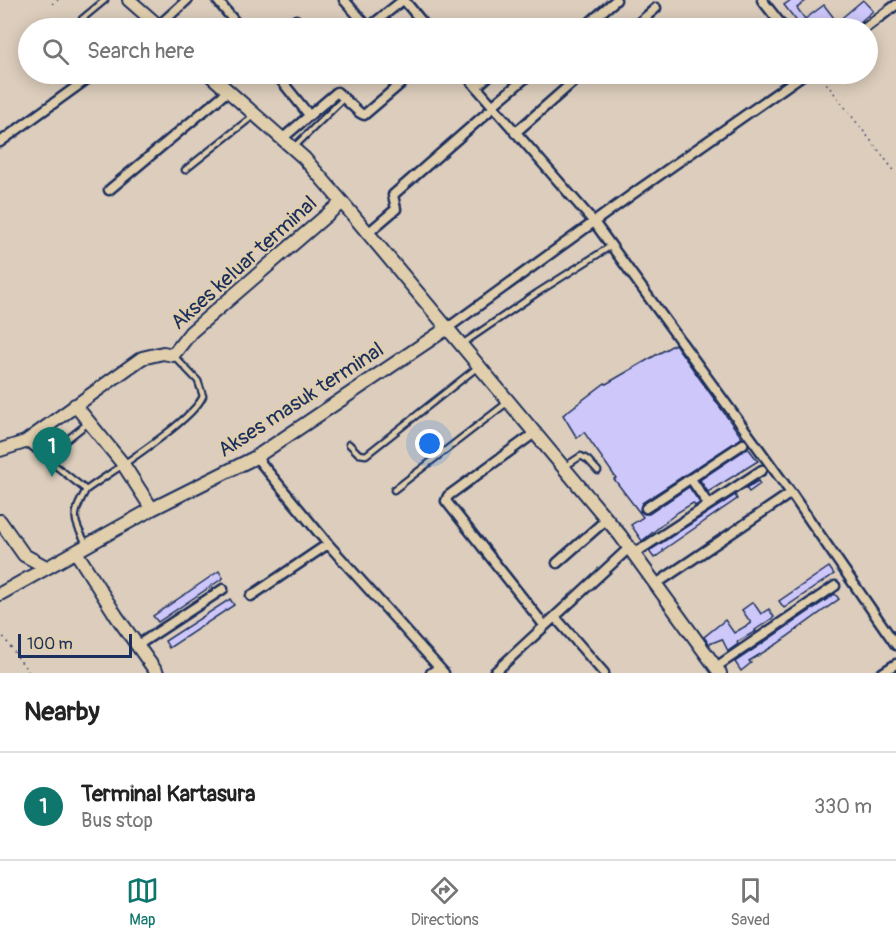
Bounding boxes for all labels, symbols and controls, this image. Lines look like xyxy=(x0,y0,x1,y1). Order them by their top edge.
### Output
search box xyxy=(18,18,878,84)
icon: search xyxy=(39,35,72,68)
text: Search here xyxy=(87,37,194,65)
street label: Akses keluar terminal xyxy=(165,190,323,336)
street label: Akses masuk terminal xyxy=(213,336,389,464)
pin: 1 xyxy=(32,428,72,477)
your location xyxy=(415,429,444,458)
scale bar xyxy=(18,631,132,658)
text: 100 m xyxy=(27,634,73,654)
text: Nearby xyxy=(24,696,100,728)
text: Terminal Kartasura xyxy=(81,780,256,808)
text: 1 xyxy=(40,794,47,819)
text: 330 m xyxy=(814,794,872,819)
text: Bus stop xyxy=(81,808,153,833)
tab: Map xyxy=(126,874,159,930)
tab: Directions xyxy=(411,874,479,930)
tab: Saved xyxy=(730,874,770,930)

